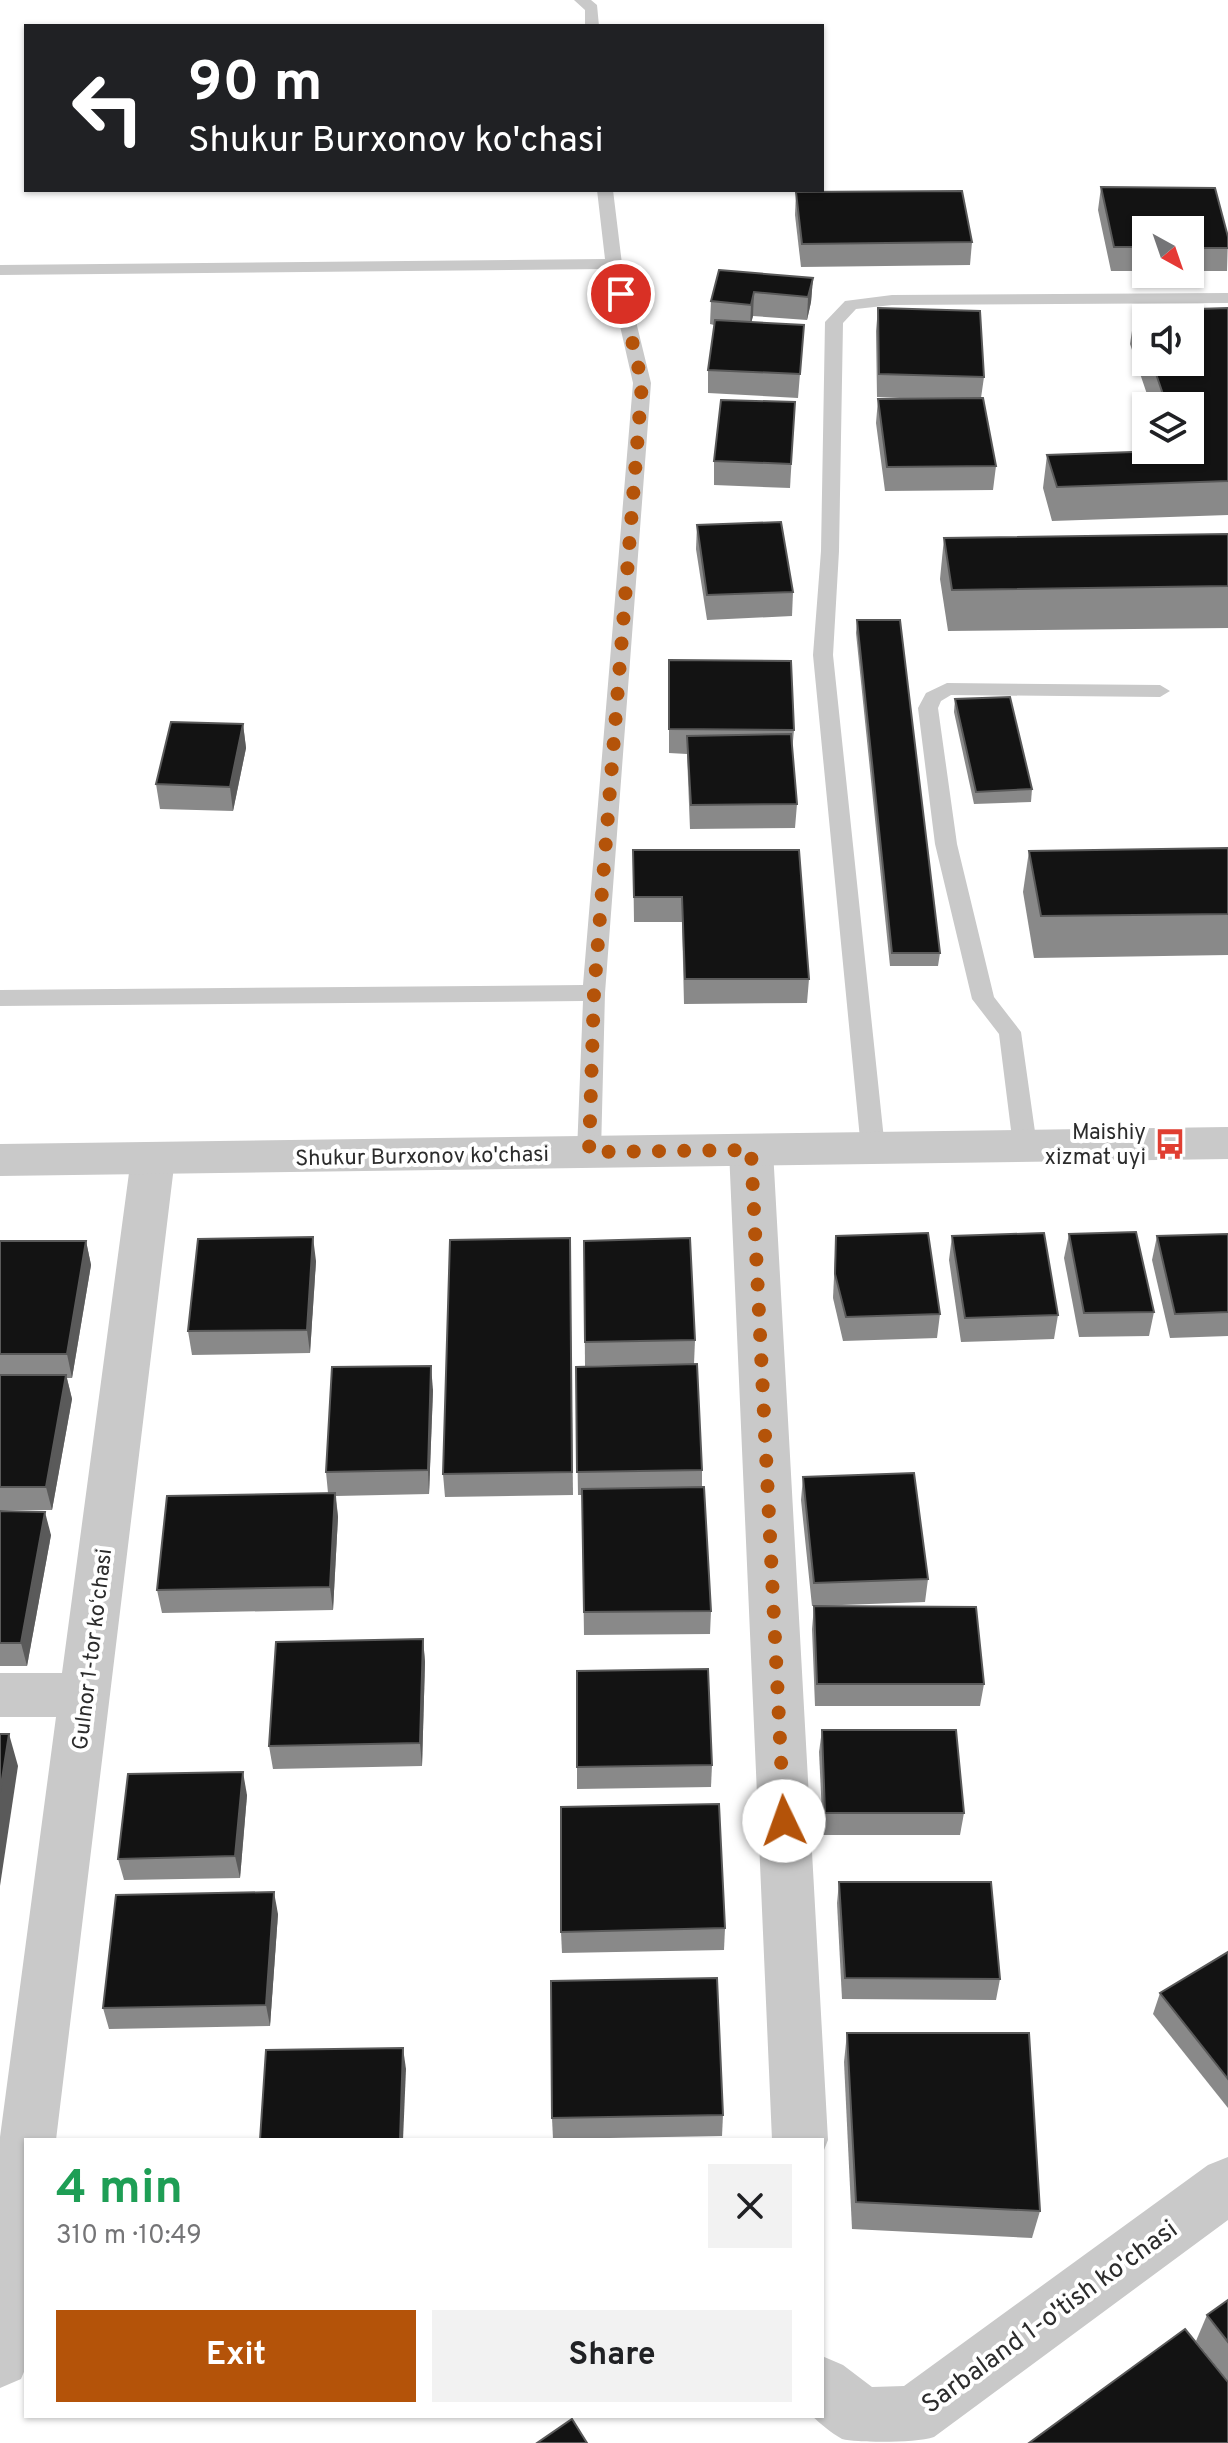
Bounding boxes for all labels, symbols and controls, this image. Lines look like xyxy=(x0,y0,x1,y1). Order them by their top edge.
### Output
text: 90 m xyxy=(188,50,323,120)
icon: left xyxy=(56,56,160,160)
text: Shukur Burxonov ko'chasi xyxy=(188,119,604,165)
north arrow xyxy=(1132,216,1204,288)
map controls xyxy=(1132,216,1204,464)
pin xyxy=(587,260,655,328)
icon: arrive xyxy=(599,272,643,316)
button: sound xyxy=(1132,304,1204,376)
button: layers xyxy=(1132,392,1204,464)
place label: Maishiy xizmat uyi xyxy=(1045,1120,1146,1172)
bus stop icon: Maishiy xizmat uyi xyxy=(1153,1127,1187,1161)
street label: Shukur Burxonov ko'chasi xyxy=(295,1142,549,1173)
street label: Gulnor 1-tor koʻchasi xyxy=(68,1547,119,1752)
position arrow xyxy=(742,1779,826,1863)
text: 4 min xyxy=(56,2160,183,2220)
button: close xyxy=(708,2164,792,2248)
street label: Sarbaland 1-o'tish ko'chasi xyxy=(916,2214,1185,2422)
text: 310 m · 10:49 xyxy=(56,2220,202,2253)
button: Exit xyxy=(56,2310,416,2402)
button: Share xyxy=(432,2310,792,2402)

